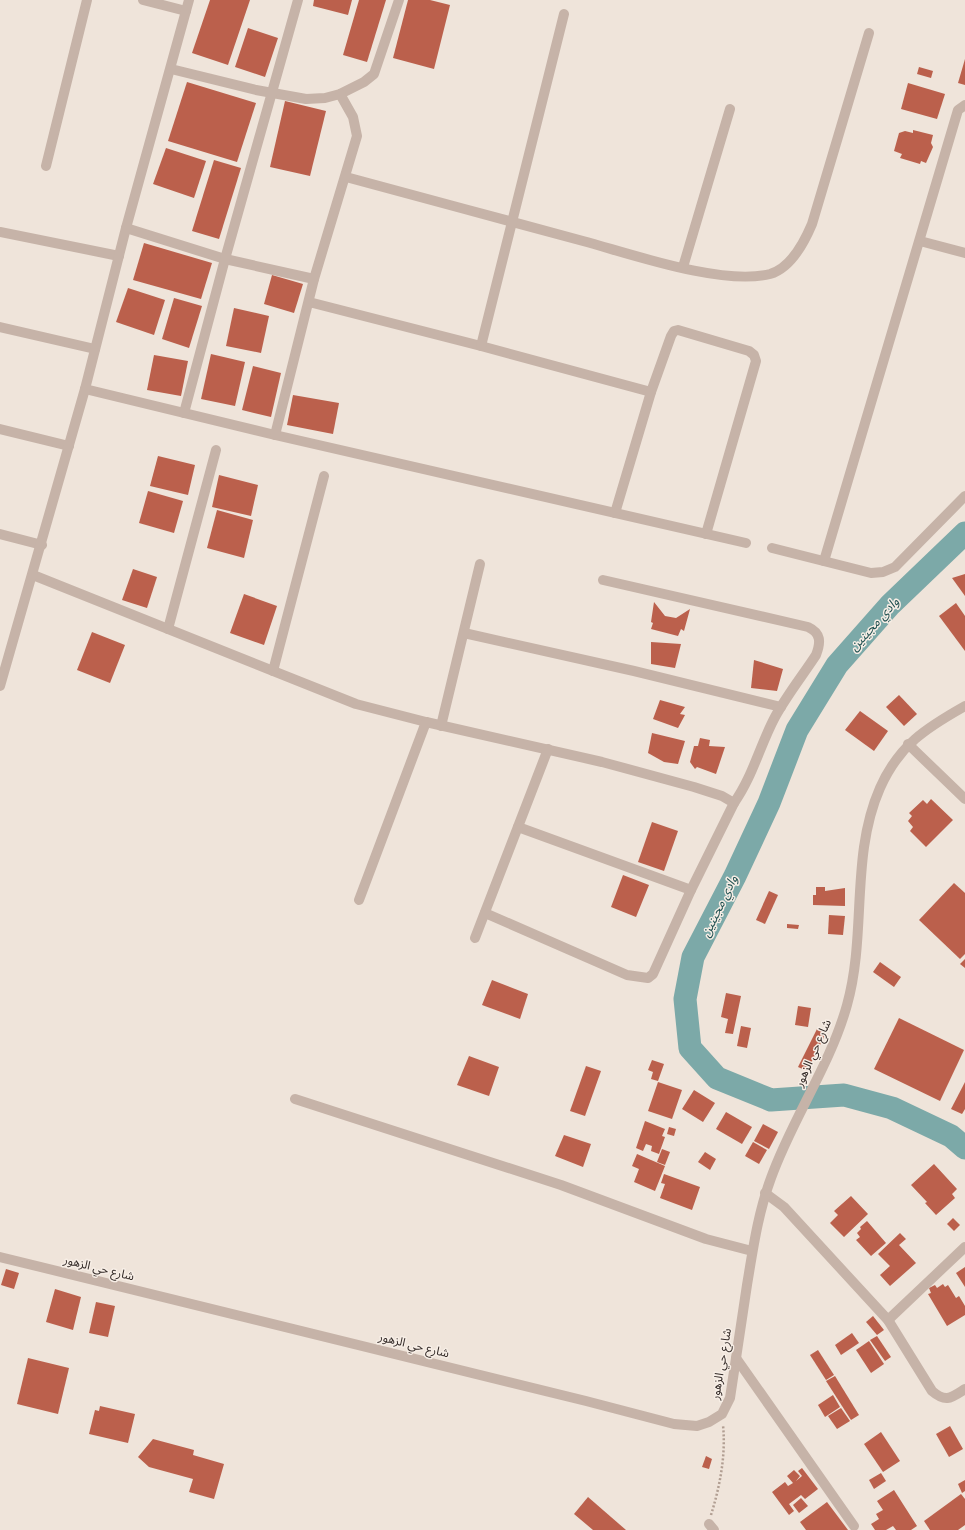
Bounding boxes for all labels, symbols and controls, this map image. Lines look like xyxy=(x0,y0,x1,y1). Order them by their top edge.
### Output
water label: وادي مجينين xyxy=(846,594,904,656)
water label: وادي مجينين xyxy=(698,872,743,941)
street label: شارع حي الزهور xyxy=(791,1017,837,1091)
street label: شارع حي الزهور xyxy=(61,1252,136,1286)
street label: شارع حي الزهور xyxy=(708,1327,737,1402)
street label: شارع حي الزهور xyxy=(376,1329,451,1363)

